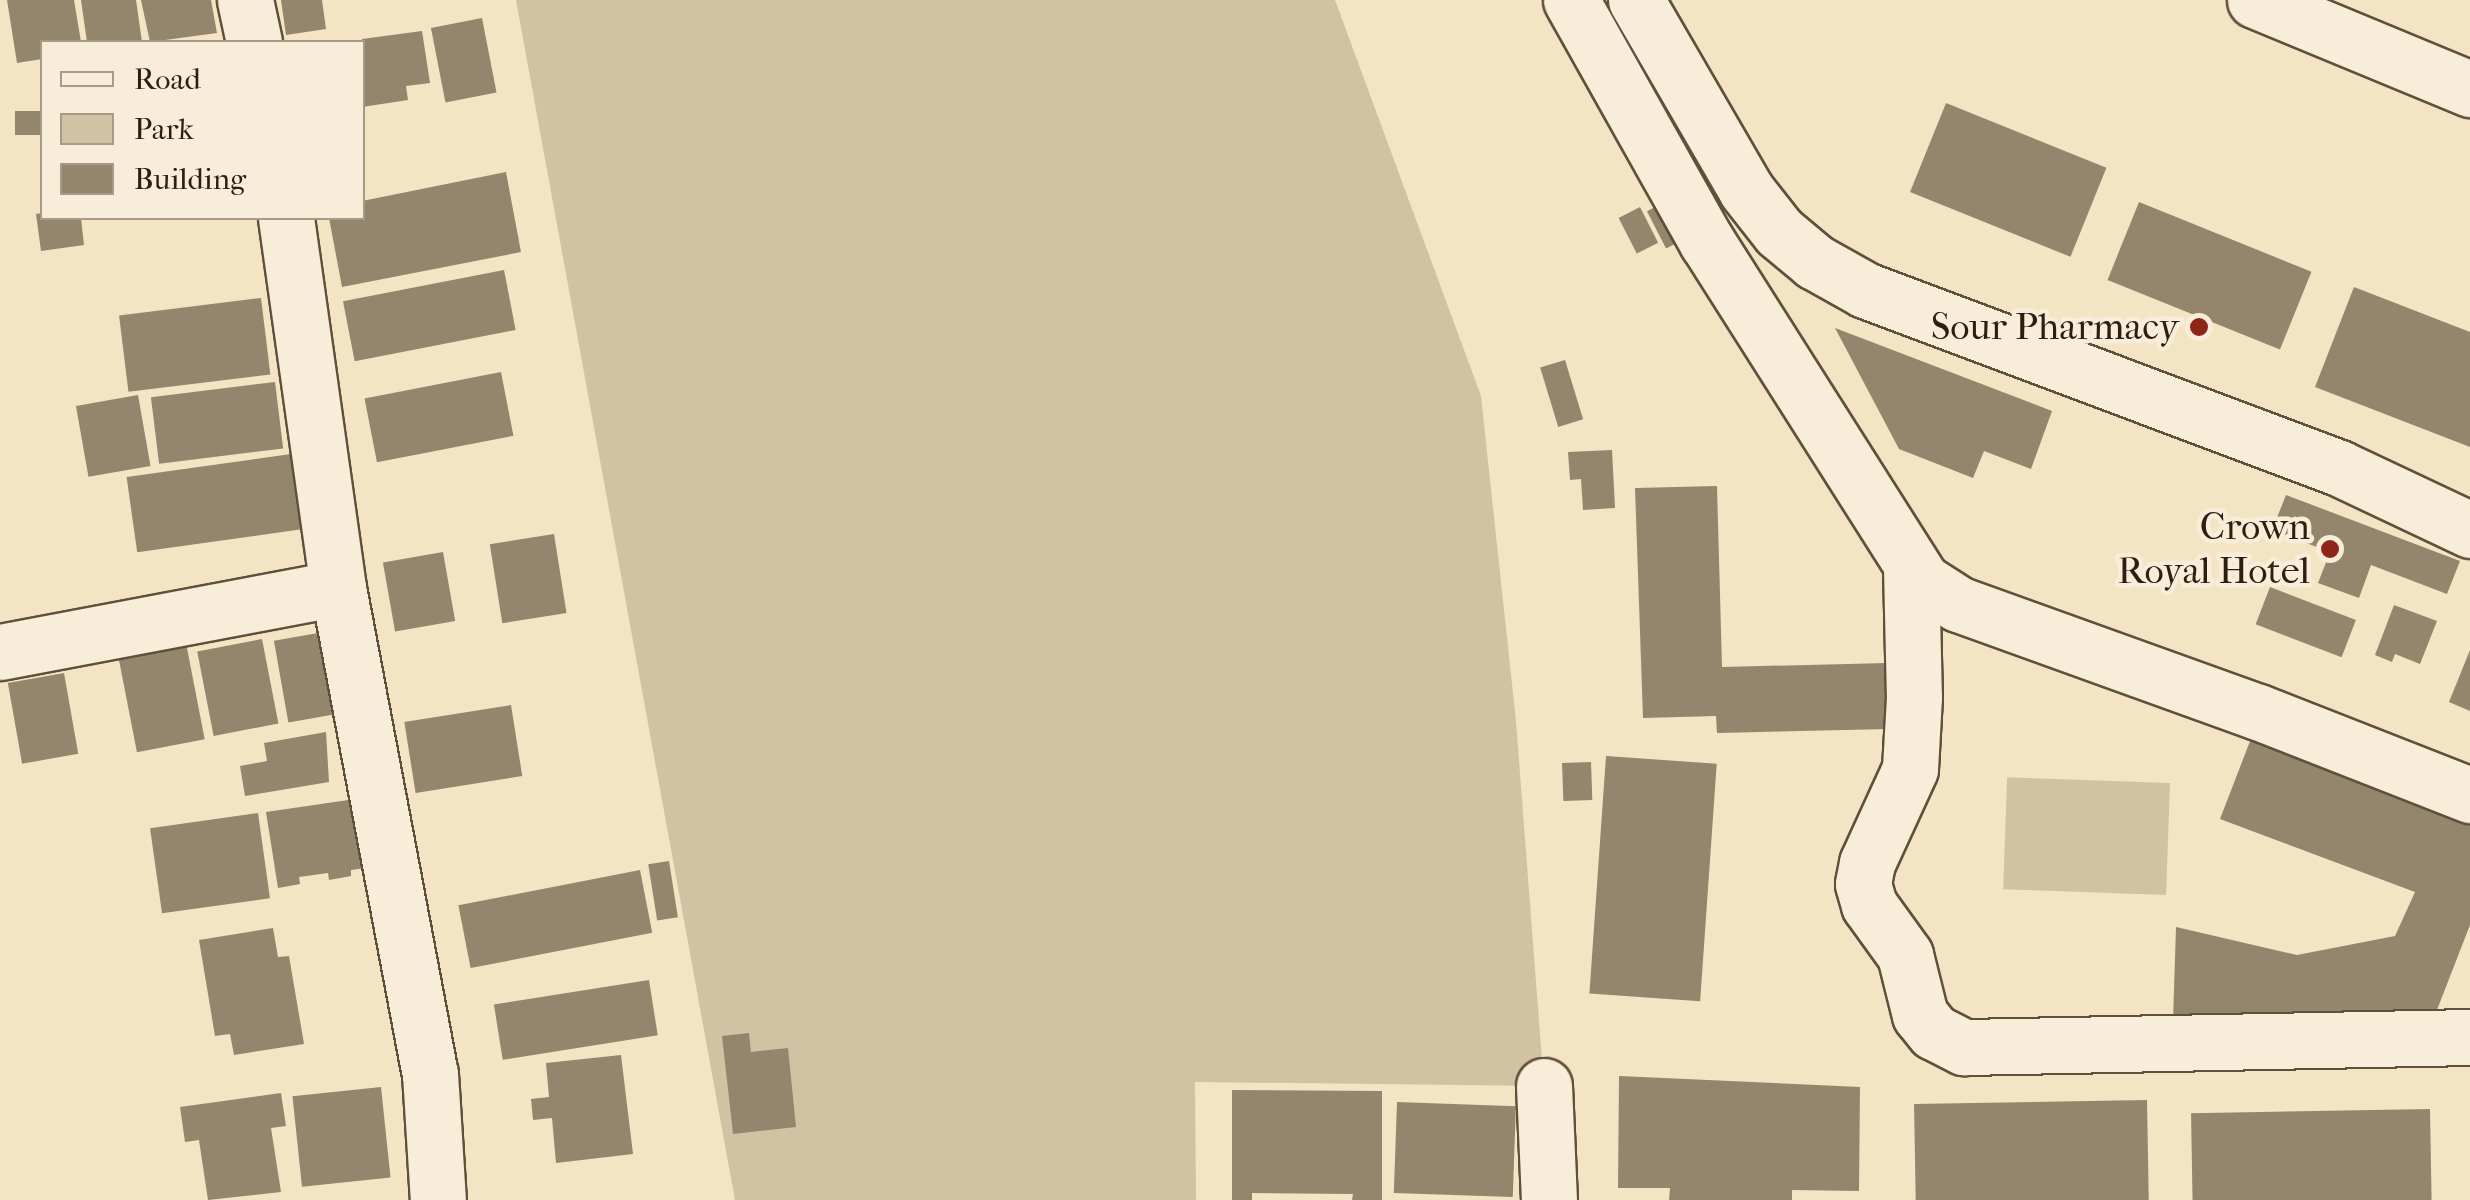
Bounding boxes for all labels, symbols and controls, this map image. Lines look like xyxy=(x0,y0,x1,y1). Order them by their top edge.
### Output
legend xyxy=(40,40,365,220)
text: Road xyxy=(134,62,201,97)
text: Park xyxy=(134,112,194,147)
text: Building xyxy=(134,162,246,197)
place label: Sour Pharmacy xyxy=(1931,304,2179,350)
marker: Sour Pharmacy xyxy=(2188,316,2210,338)
place label: Crown Royal Hotel xyxy=(2117,504,2310,594)
marker: Crown Royal Hotel xyxy=(2319,538,2341,560)

